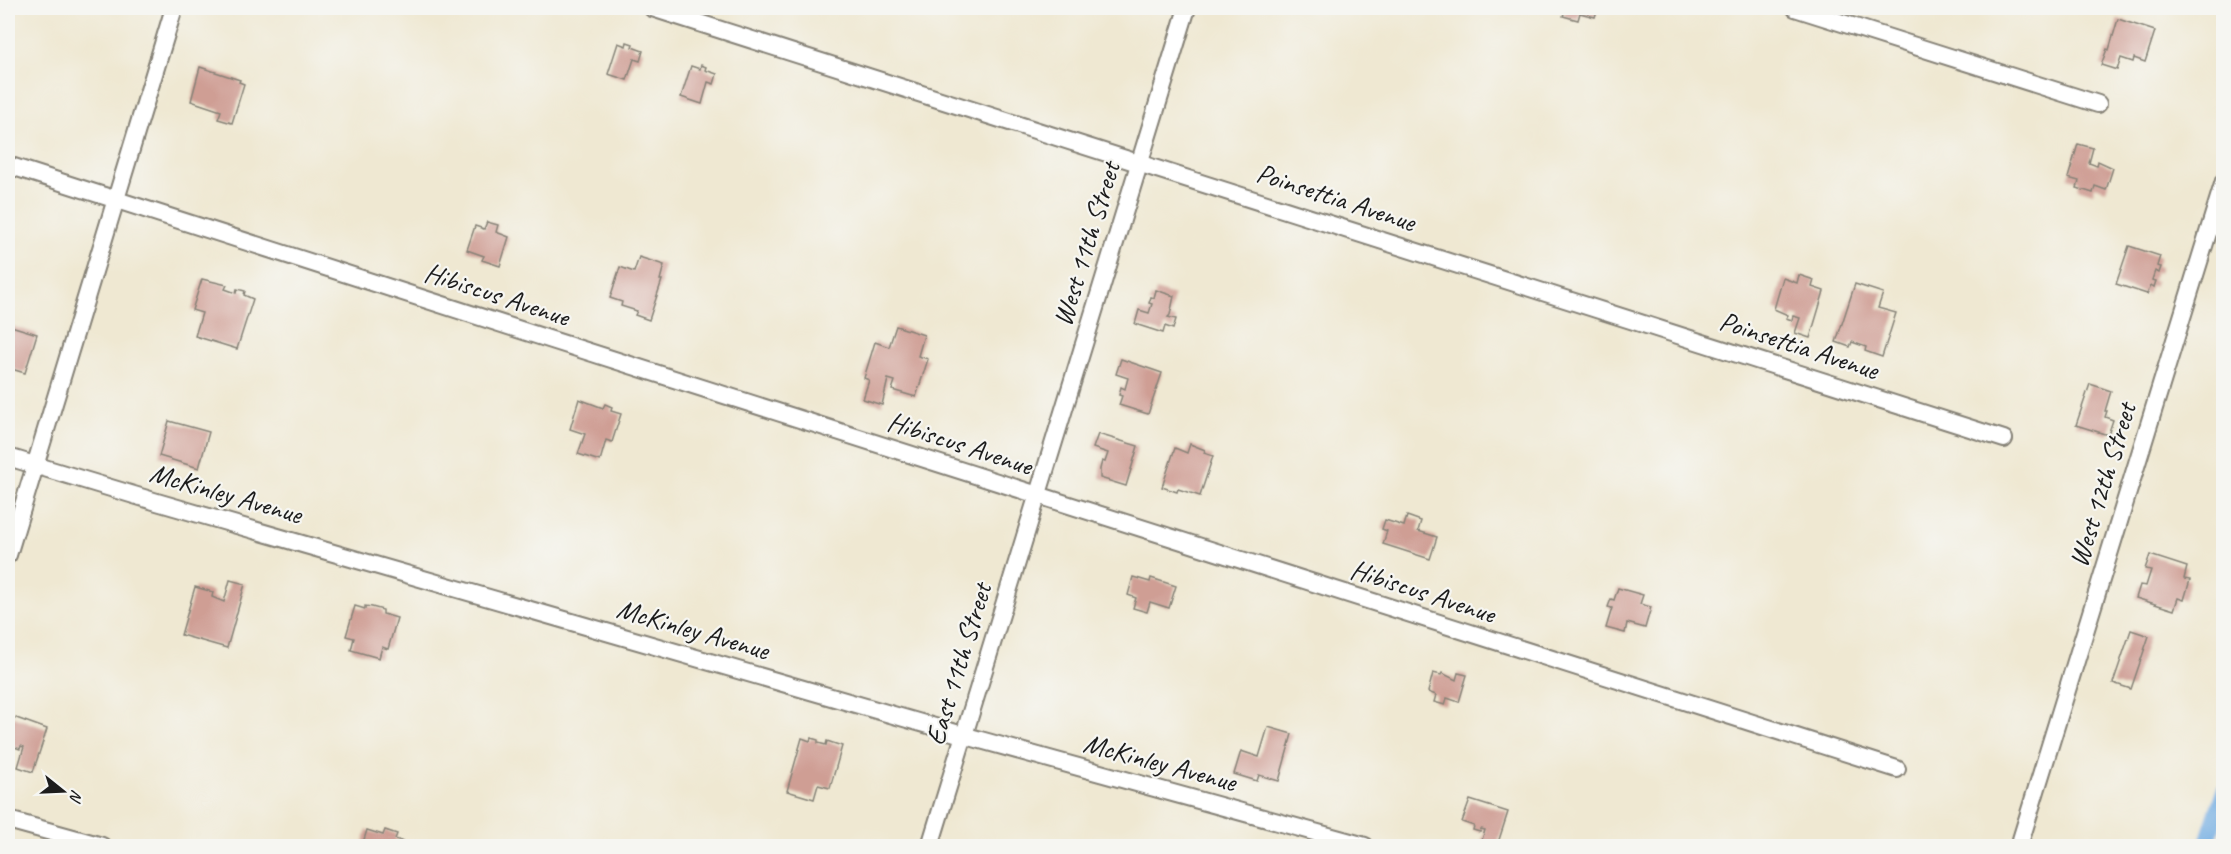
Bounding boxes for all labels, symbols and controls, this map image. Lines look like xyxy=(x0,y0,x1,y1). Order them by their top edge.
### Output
street label: West 11th Street xyxy=(1044,155,1128,330)
street label: Poinsettia Avenue xyxy=(1252,155,1422,240)
street label: Hibiscus Avenue xyxy=(420,254,575,334)
street label: Poinsettia Avenue xyxy=(1715,303,1885,388)
street label: West 12th Street xyxy=(2060,396,2144,571)
street label: Hibiscus Avenue xyxy=(883,403,1038,483)
street label: McKinley Avenue xyxy=(146,455,308,532)
street label: Hibiscus Avenue xyxy=(1346,551,1501,631)
street label: East 11th Street xyxy=(917,576,1000,749)
street label: McKinley Avenue xyxy=(613,591,775,668)
street label: McKinley Avenue xyxy=(1080,725,1242,800)
north arrow xyxy=(33,761,93,821)
text: N xyxy=(64,788,87,806)

